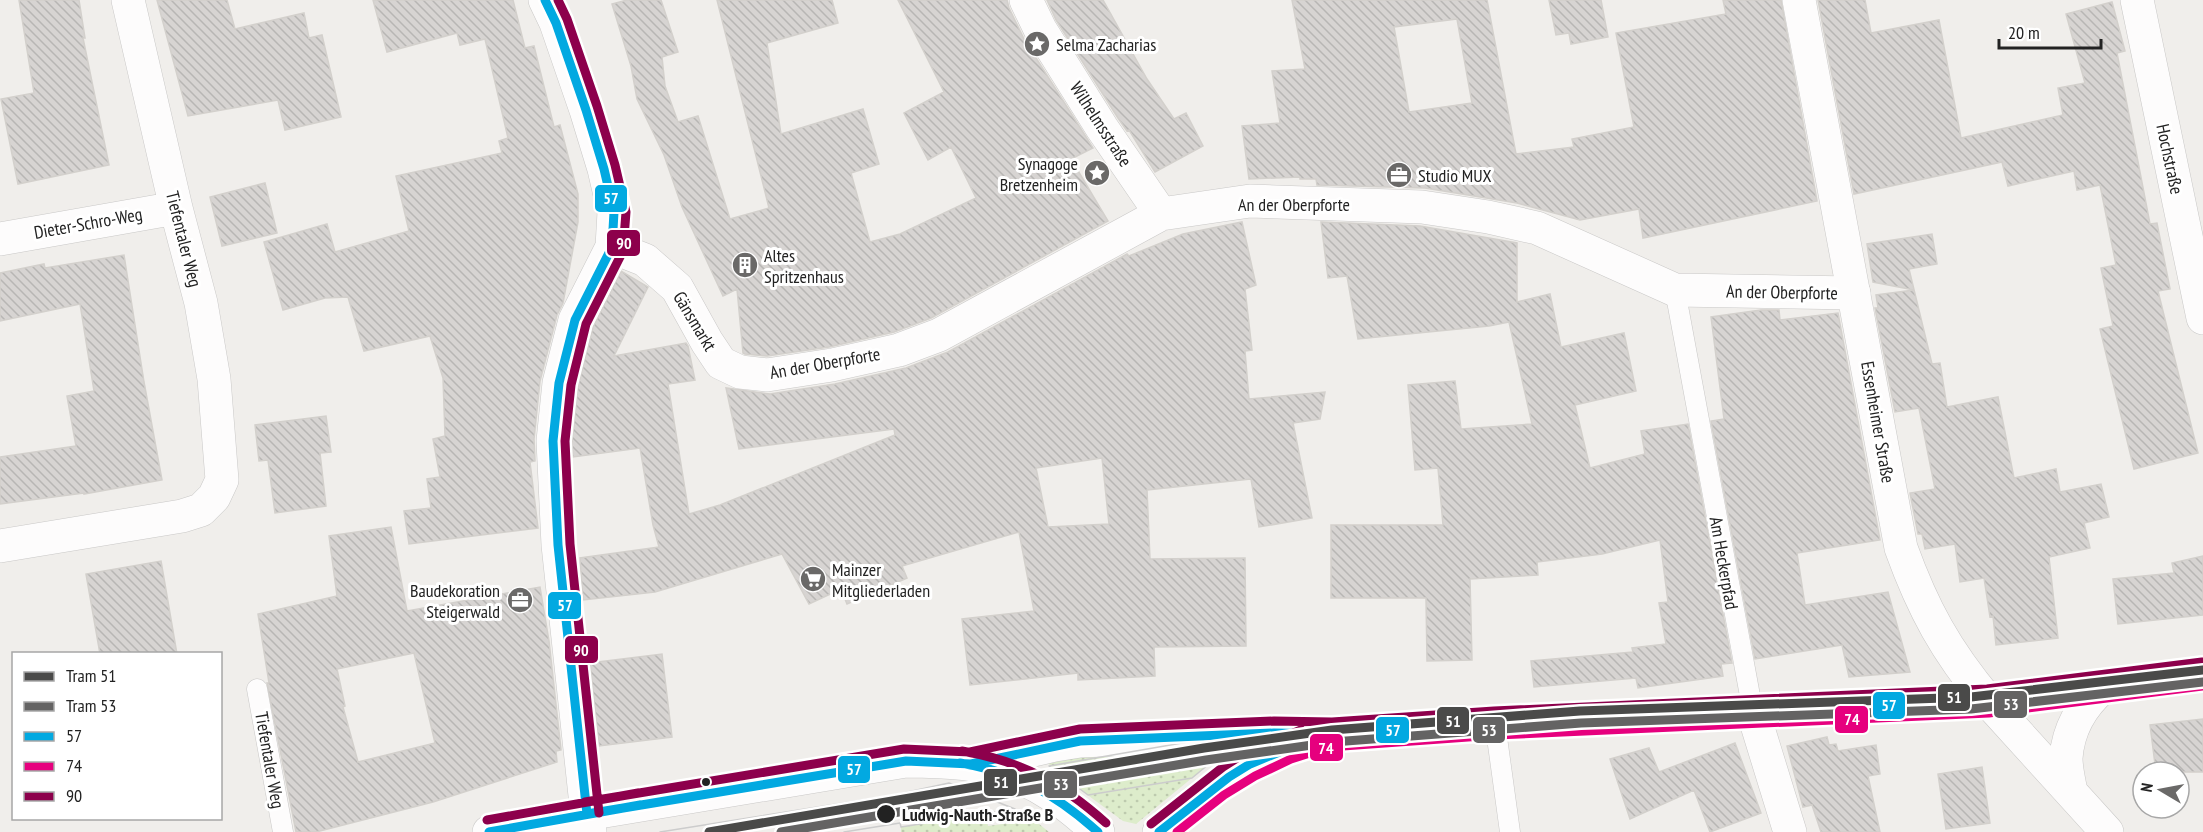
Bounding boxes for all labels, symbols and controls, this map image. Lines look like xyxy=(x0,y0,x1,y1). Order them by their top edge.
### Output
scale bar xyxy=(1999,12,2101,50)
text: 20 m xyxy=(2008,21,2040,44)
place icon: Selma Zacharias xyxy=(1022,29,1052,59)
place label: Selma Zacharias xyxy=(1056,33,1156,56)
street label: Wilhelmsstraße xyxy=(1065,77,1137,171)
street label: Hochstraße xyxy=(2151,122,2189,196)
place label: Synagoge Bretzenheim xyxy=(1000,152,1078,196)
place icon: Synagoge Bretzenheim xyxy=(1082,158,1112,188)
office icon: Studio MUX xyxy=(1384,160,1414,190)
place label: Studio MUX xyxy=(1418,164,1492,187)
line badge: 57 xyxy=(594,184,628,213)
text: 57 xyxy=(603,188,619,208)
street label: Tiefentaler Weg xyxy=(161,189,207,289)
street label: An der Oberpforte xyxy=(1238,193,1350,216)
street label: Dieter-Schro-Weg xyxy=(32,202,144,244)
line badge: 90 xyxy=(606,229,641,257)
text: 90 xyxy=(616,233,632,253)
place label: Altes Spritzenhaus xyxy=(764,244,844,288)
building icon: Altes Spritzenhaus xyxy=(730,250,760,280)
street label: An der Oberpforte xyxy=(1726,280,1838,304)
street label: Gänsmarkt xyxy=(668,287,722,355)
street label: An der Oberpforte xyxy=(768,342,882,384)
street label: Essenheimer Straße xyxy=(1856,359,1900,485)
street label: Am Heckerpfad xyxy=(1705,515,1743,611)
place label: Mainzer Mitgliederladen xyxy=(832,558,930,602)
supermarket icon: Mainzer Mitgliederladen xyxy=(798,564,828,594)
place label: Baudekoration Steigerwald xyxy=(410,579,500,623)
office icon: Baudekoration Steigerwald xyxy=(505,585,535,615)
line badge: 57 xyxy=(547,591,582,620)
text: 57 xyxy=(557,595,573,615)
line badge: 90 xyxy=(564,635,599,664)
text: 90 xyxy=(573,640,589,660)
legend xyxy=(12,652,222,820)
text: Tram 51 xyxy=(66,664,116,687)
line badge: 51 xyxy=(1937,683,1971,712)
text: 51 xyxy=(1946,687,1962,707)
line badge: 53 xyxy=(1993,690,2028,719)
line badge: 57 xyxy=(1872,691,1906,720)
text: Tram 53 xyxy=(66,694,116,717)
text: 53 xyxy=(2003,694,2019,714)
text: 57 xyxy=(1881,695,1897,715)
line badge: 74 xyxy=(1834,705,1869,734)
line badge: 51 xyxy=(1436,706,1470,735)
text: 74 xyxy=(1844,709,1860,729)
street label: Tiefentaler Weg xyxy=(250,710,290,810)
text: 51 xyxy=(1445,711,1461,731)
line badge: 57 xyxy=(1375,716,1410,744)
line badge: 53 xyxy=(1472,716,1506,744)
text: 57 xyxy=(1385,720,1401,740)
text: 53 xyxy=(1481,720,1497,740)
text: 57 xyxy=(66,724,82,747)
line badge: 74 xyxy=(1309,733,1344,762)
text: 74 xyxy=(1318,738,1334,758)
text: 74 xyxy=(66,754,82,777)
line badge: 57 xyxy=(837,755,871,784)
text: 57 xyxy=(846,759,862,779)
north arrow xyxy=(2131,760,2191,820)
line badge: 51 xyxy=(983,768,1018,797)
line badge: 53 xyxy=(1043,770,1078,799)
text: 51 xyxy=(993,772,1009,792)
text: 53 xyxy=(1053,774,1069,794)
unlabelled marker xyxy=(700,776,712,788)
text: N xyxy=(2136,781,2157,793)
text: 90 xyxy=(66,784,82,807)
marker: Ludwig-Nauth-Straße B xyxy=(875,803,897,825)
place label: Ludwig-Nauth-Straße B xyxy=(902,803,1054,826)

